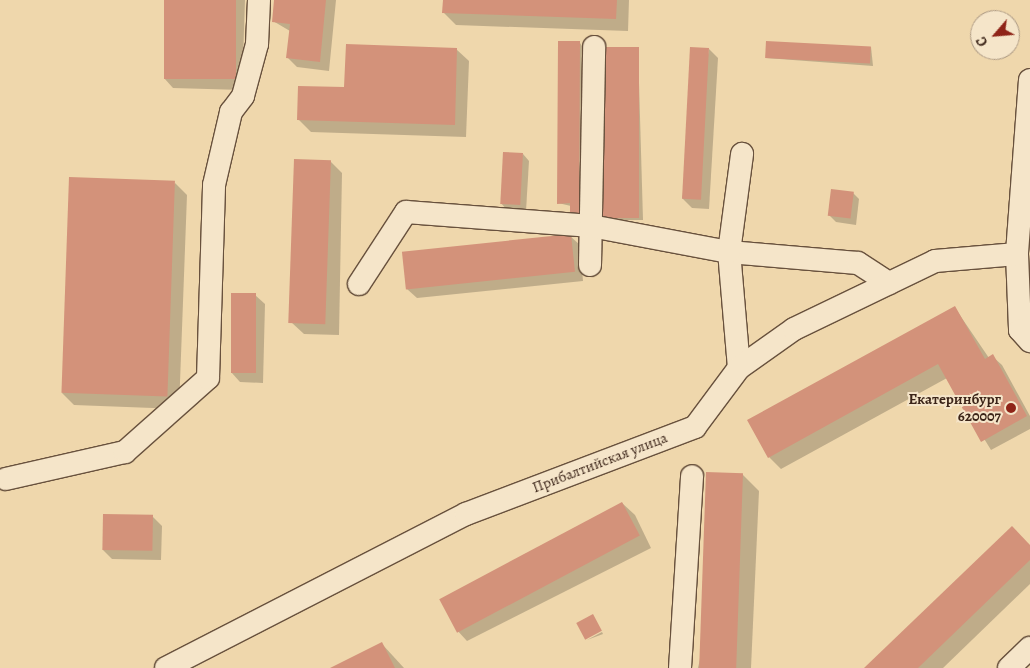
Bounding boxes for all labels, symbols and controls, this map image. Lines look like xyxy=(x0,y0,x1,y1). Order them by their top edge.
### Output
north arrow xyxy=(970,10,1020,60)
text: С xyxy=(972,33,993,50)
place label: Екатеринбург 620007 xyxy=(908,390,1001,425)
marker: Екатеринбург 620007 xyxy=(1005,402,1017,414)
street label: Прибалтийская улица xyxy=(530,429,670,497)

